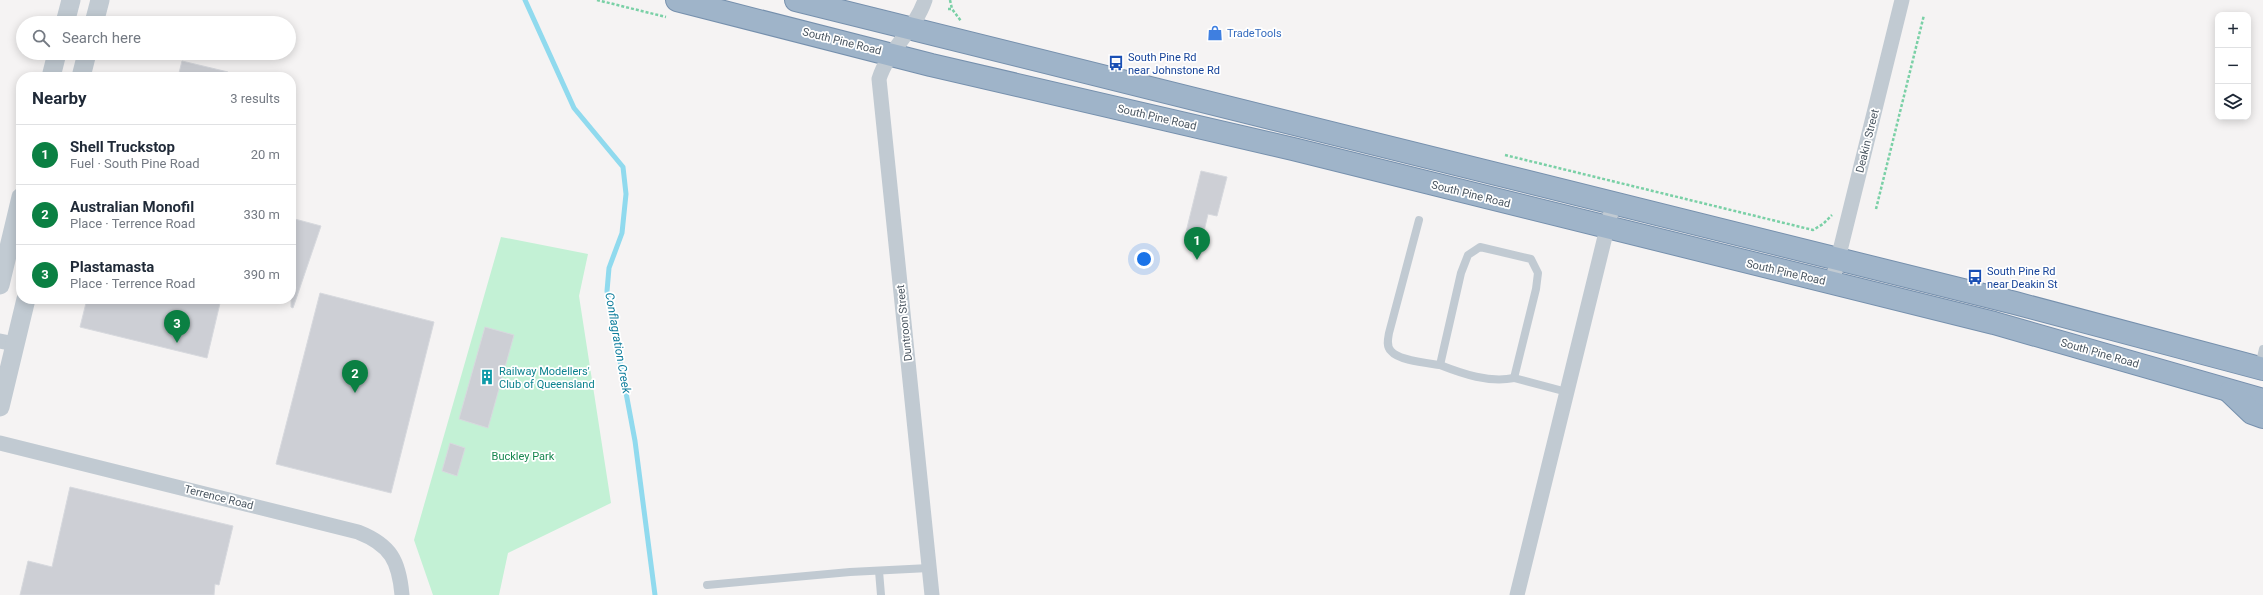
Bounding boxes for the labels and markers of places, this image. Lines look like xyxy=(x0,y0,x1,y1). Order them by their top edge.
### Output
shop icon: TradeTools xyxy=(1206,24,1224,42)
place label: TradeTools xyxy=(1227,27,1282,40)
place label: South Pine Rd near Johnstone Rd xyxy=(1128,51,1220,77)
bus stop icon: South Pine Rd near Johnstone Rd xyxy=(1107,54,1125,72)
pin: 1 xyxy=(1184,227,1210,260)
place label: South Pine Rd near Deakin St xyxy=(1987,265,2058,291)
bus stop icon: South Pine Rd near Deakin St xyxy=(1966,268,1984,286)
pin: 3 xyxy=(164,310,190,343)
pin: 2 xyxy=(342,360,368,393)
place label: Railway Modellers' Club of Queensland xyxy=(499,365,595,391)
building icon: Railway Modellers' Club of Queensland xyxy=(478,368,496,386)

